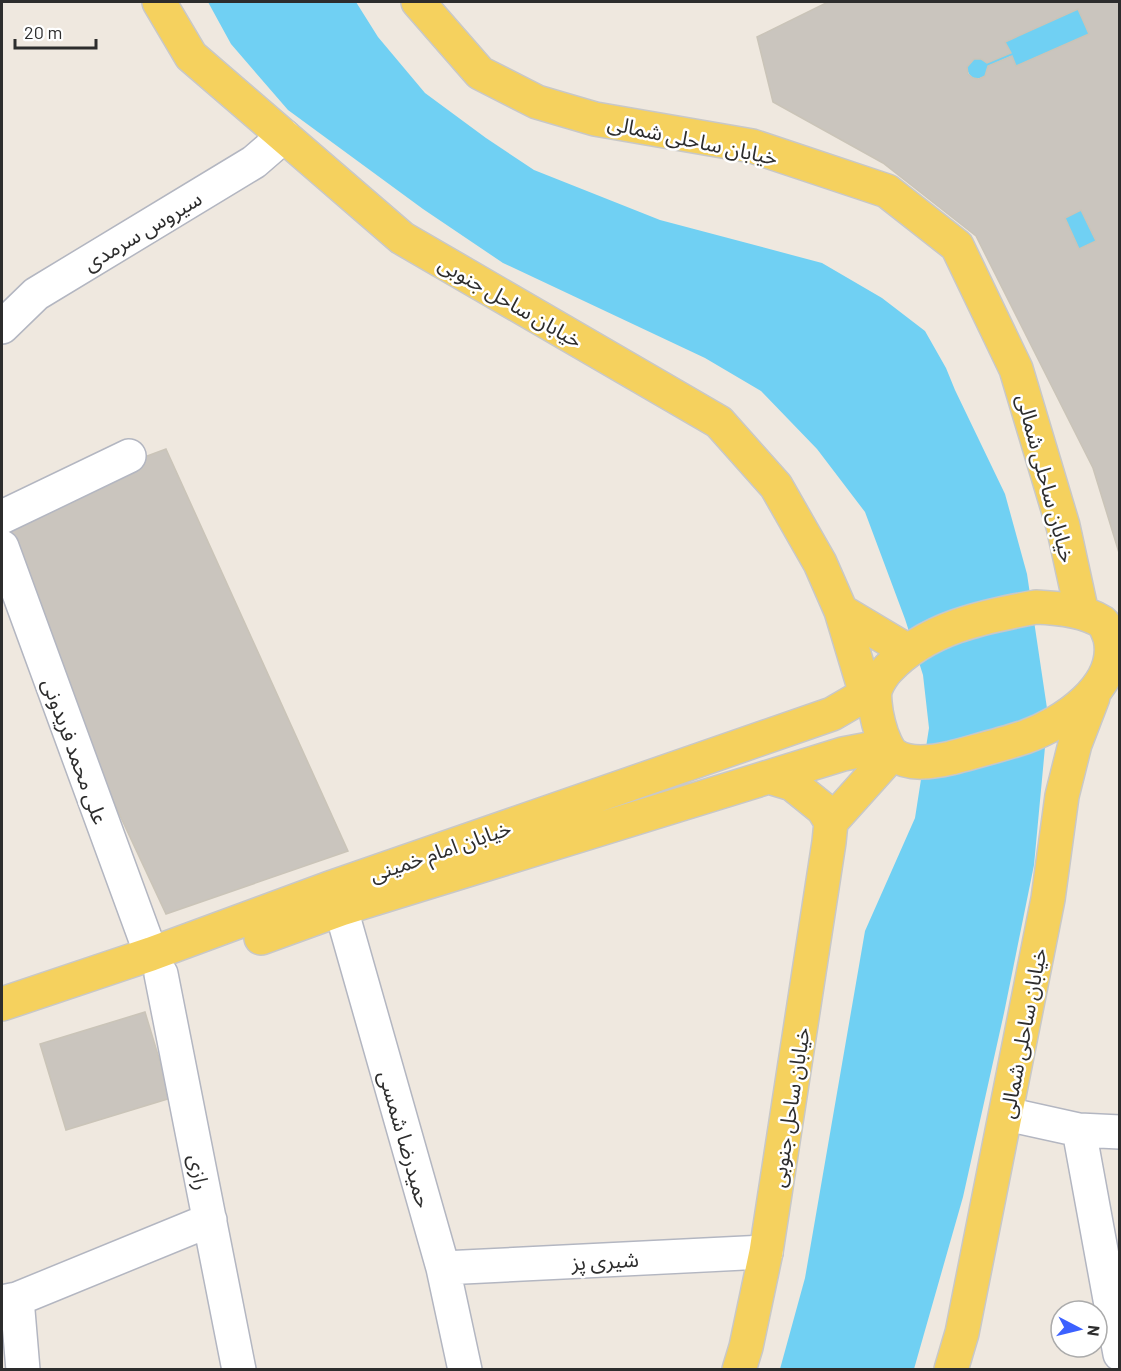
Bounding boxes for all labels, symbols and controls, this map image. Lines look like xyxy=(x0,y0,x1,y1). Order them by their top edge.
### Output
scale bar xyxy=(15,12,96,50)
text: 20 m xyxy=(24,21,62,43)
street label: خیابان ساحلی شمالی xyxy=(605,109,780,170)
street label: سیروس سرمدی xyxy=(78,185,206,276)
street label: خیابان ساحل جنوبی xyxy=(434,250,587,353)
street label: خیابان ساحلی شمالی xyxy=(1012,391,1081,565)
street label: علی محمد فریدونی xyxy=(37,675,114,828)
street label: خیابان امام خمینی xyxy=(366,814,516,891)
street label: خیابان ساحلی شمالی xyxy=(993,946,1052,1121)
street label: خیابان ساحل جنوبی xyxy=(764,1025,815,1189)
street label: حمیدرضا شمسی xyxy=(373,1067,438,1211)
street label: رازی xyxy=(183,1152,216,1192)
street label: شیری پز xyxy=(570,1246,639,1276)
north arrow xyxy=(1049,1299,1109,1359)
text: N xyxy=(1084,1324,1104,1337)

